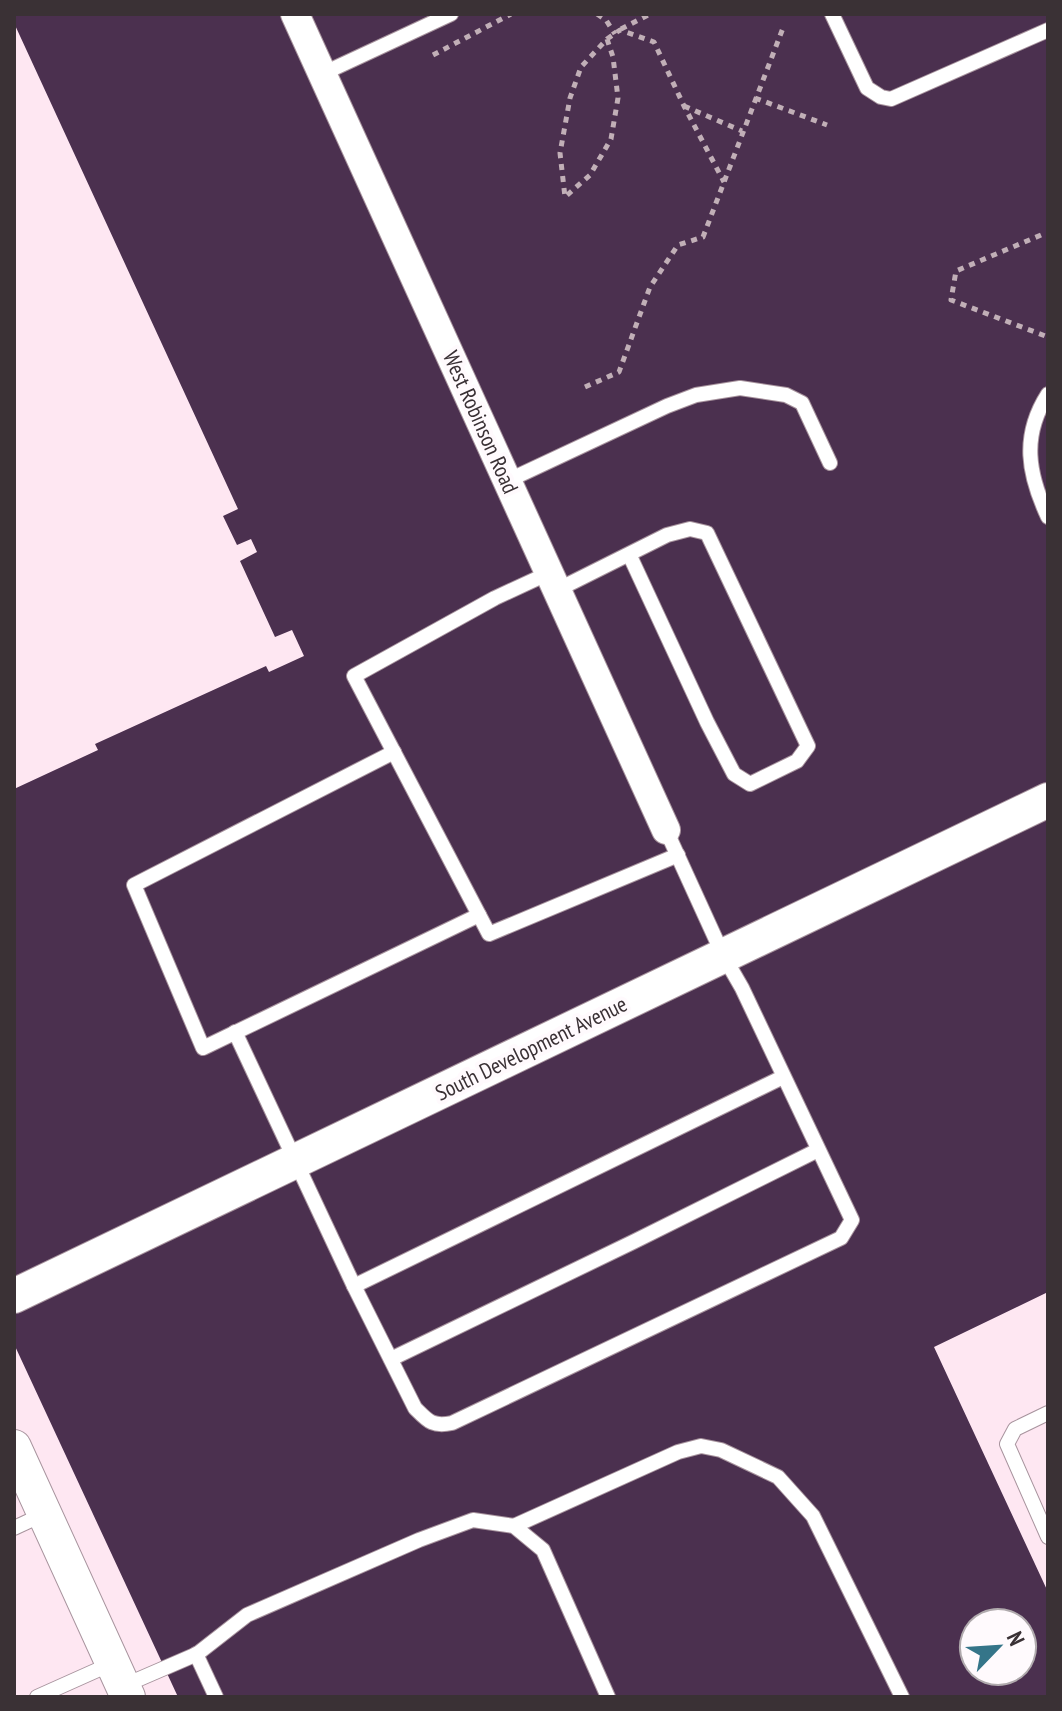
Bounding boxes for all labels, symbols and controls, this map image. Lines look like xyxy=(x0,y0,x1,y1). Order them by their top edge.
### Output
street label: West Robinson Road xyxy=(437,346,525,498)
street label: South Development Avenue xyxy=(431,989,631,1107)
north arrow xyxy=(958,1607,1038,1687)
text: N xyxy=(1001,1627,1031,1650)

